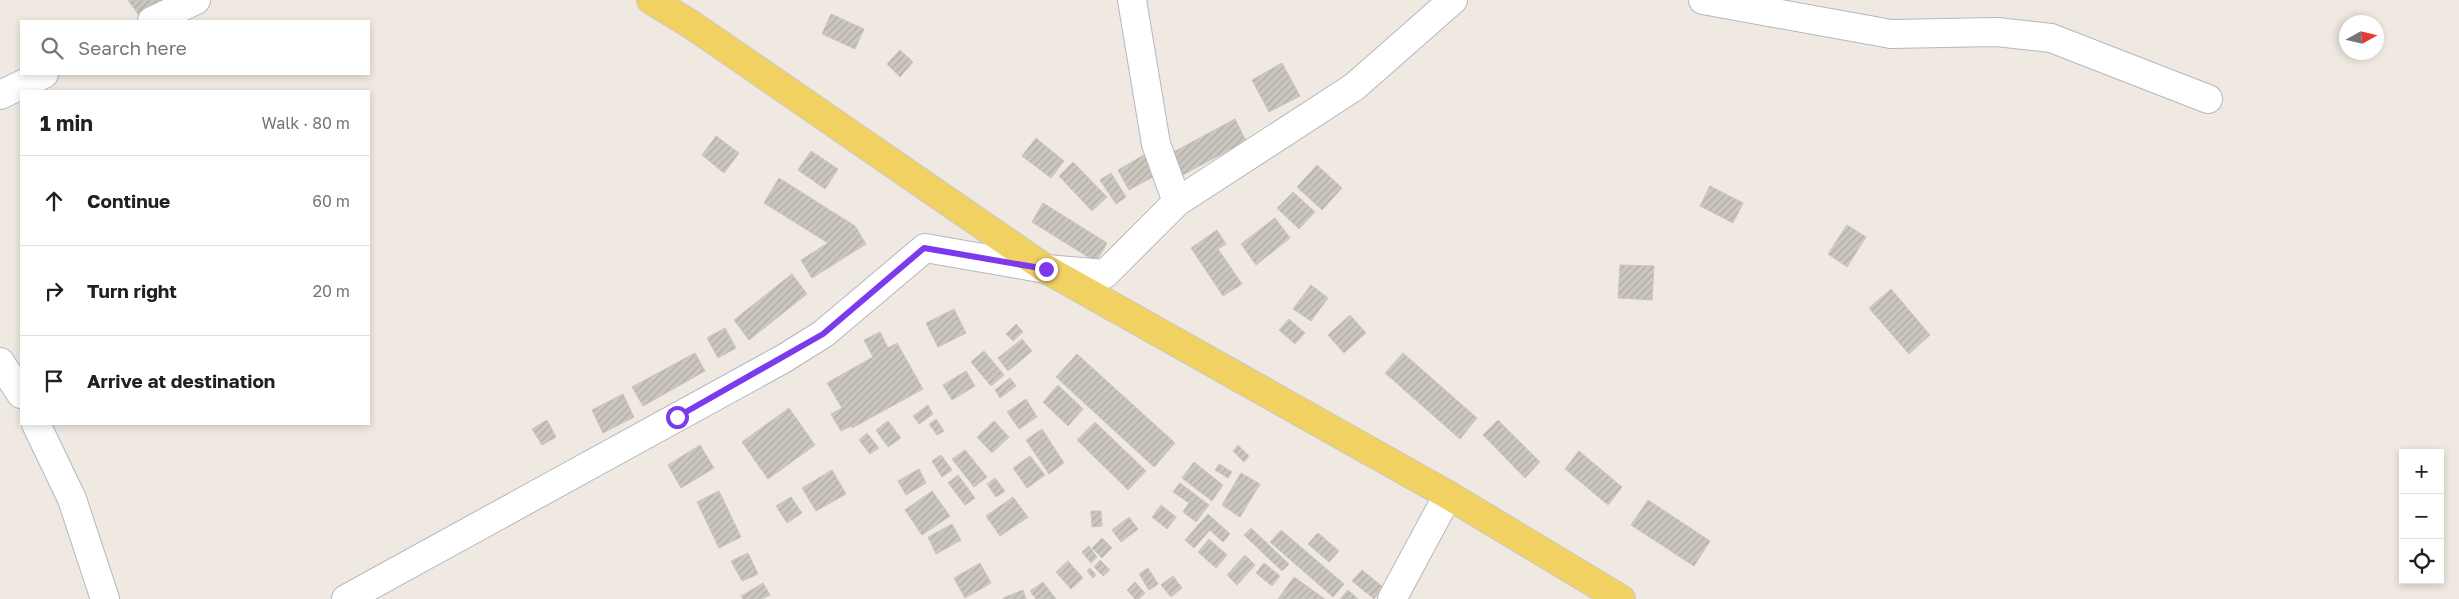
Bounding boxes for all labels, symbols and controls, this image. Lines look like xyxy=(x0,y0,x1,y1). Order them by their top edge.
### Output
north arrow xyxy=(2339,15,2384,60)
search box xyxy=(20,20,370,75)
icon: search xyxy=(38,34,66,62)
text: Search here xyxy=(78,36,187,59)
text: 1 min xyxy=(40,110,93,136)
text: Walk · 80 m xyxy=(261,113,350,133)
icon: ahead xyxy=(40,187,68,215)
text: Continue xyxy=(87,189,170,212)
text: 60 m xyxy=(312,191,350,211)
route end xyxy=(1035,258,1058,281)
icon: right xyxy=(40,277,68,305)
text: Turn right xyxy=(87,279,177,302)
text: 20 m xyxy=(313,281,350,301)
icon: arrive xyxy=(40,367,68,395)
text: Arrive at destination xyxy=(87,369,275,392)
route start xyxy=(666,406,689,429)
map controls xyxy=(2399,449,2444,584)
button: + xyxy=(2399,449,2444,494)
button: − xyxy=(2399,494,2444,539)
button: locate xyxy=(2399,539,2444,584)

